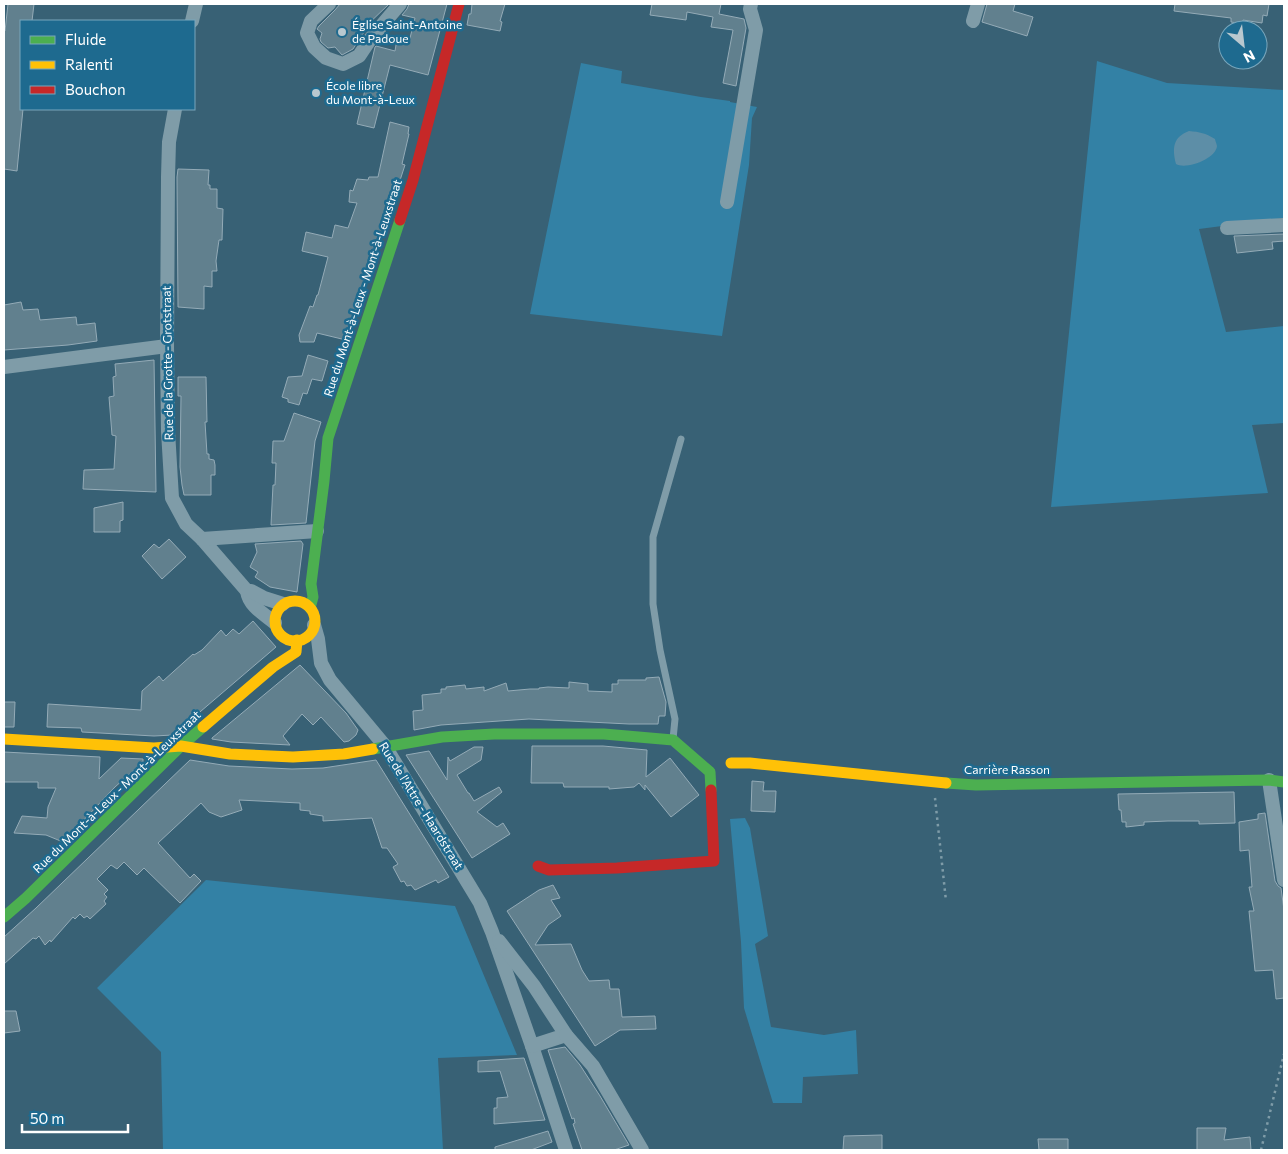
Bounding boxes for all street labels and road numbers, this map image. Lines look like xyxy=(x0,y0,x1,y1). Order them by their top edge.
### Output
street label: Rue du Mont-à-Leux - Mont-à-Leuxstraat xyxy=(320,177,404,398)
street label: Rue de la Grotte - Grotstraat xyxy=(159,286,175,440)
street label: Rue du Mont-à-Leux - Mont-à-Leuxstraat xyxy=(30,707,203,875)
street label: Rue de l'Attre - Haardstraat xyxy=(377,739,467,872)
street label: Carrière Rasson xyxy=(964,762,1050,776)

